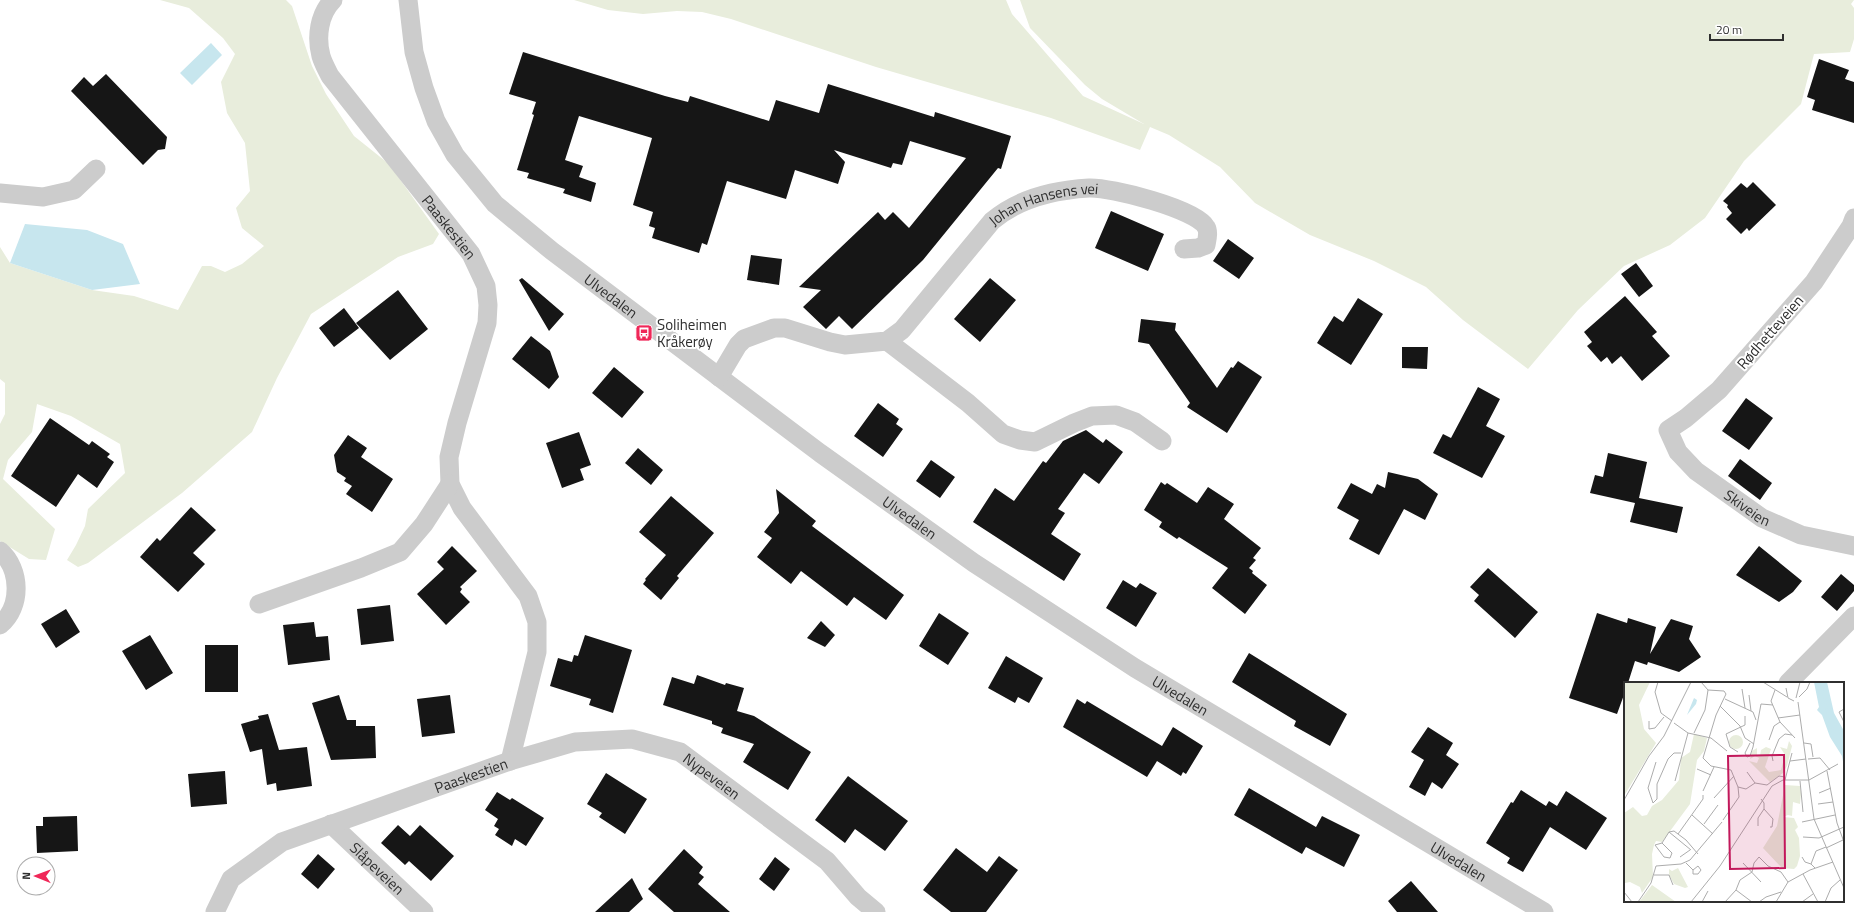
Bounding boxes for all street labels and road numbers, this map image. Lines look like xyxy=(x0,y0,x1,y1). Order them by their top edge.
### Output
street label: Johan Hansens vei xyxy=(983,176,1099,231)
street label: Paaskestien xyxy=(417,190,482,264)
street label: Ulvedalen xyxy=(579,268,643,324)
street label: Rødhetteveien xyxy=(1731,290,1809,374)
street label: Skiveien xyxy=(1720,483,1774,532)
street label: Ulvedalen xyxy=(878,490,942,545)
street label: Ulvedalen xyxy=(1148,669,1213,721)
street label: Nypeveien xyxy=(678,747,746,805)
street label: Paaskestien xyxy=(431,751,511,799)
street label: Ulvedalen xyxy=(1426,835,1491,887)
street label: Slåpeveien xyxy=(345,836,410,900)

